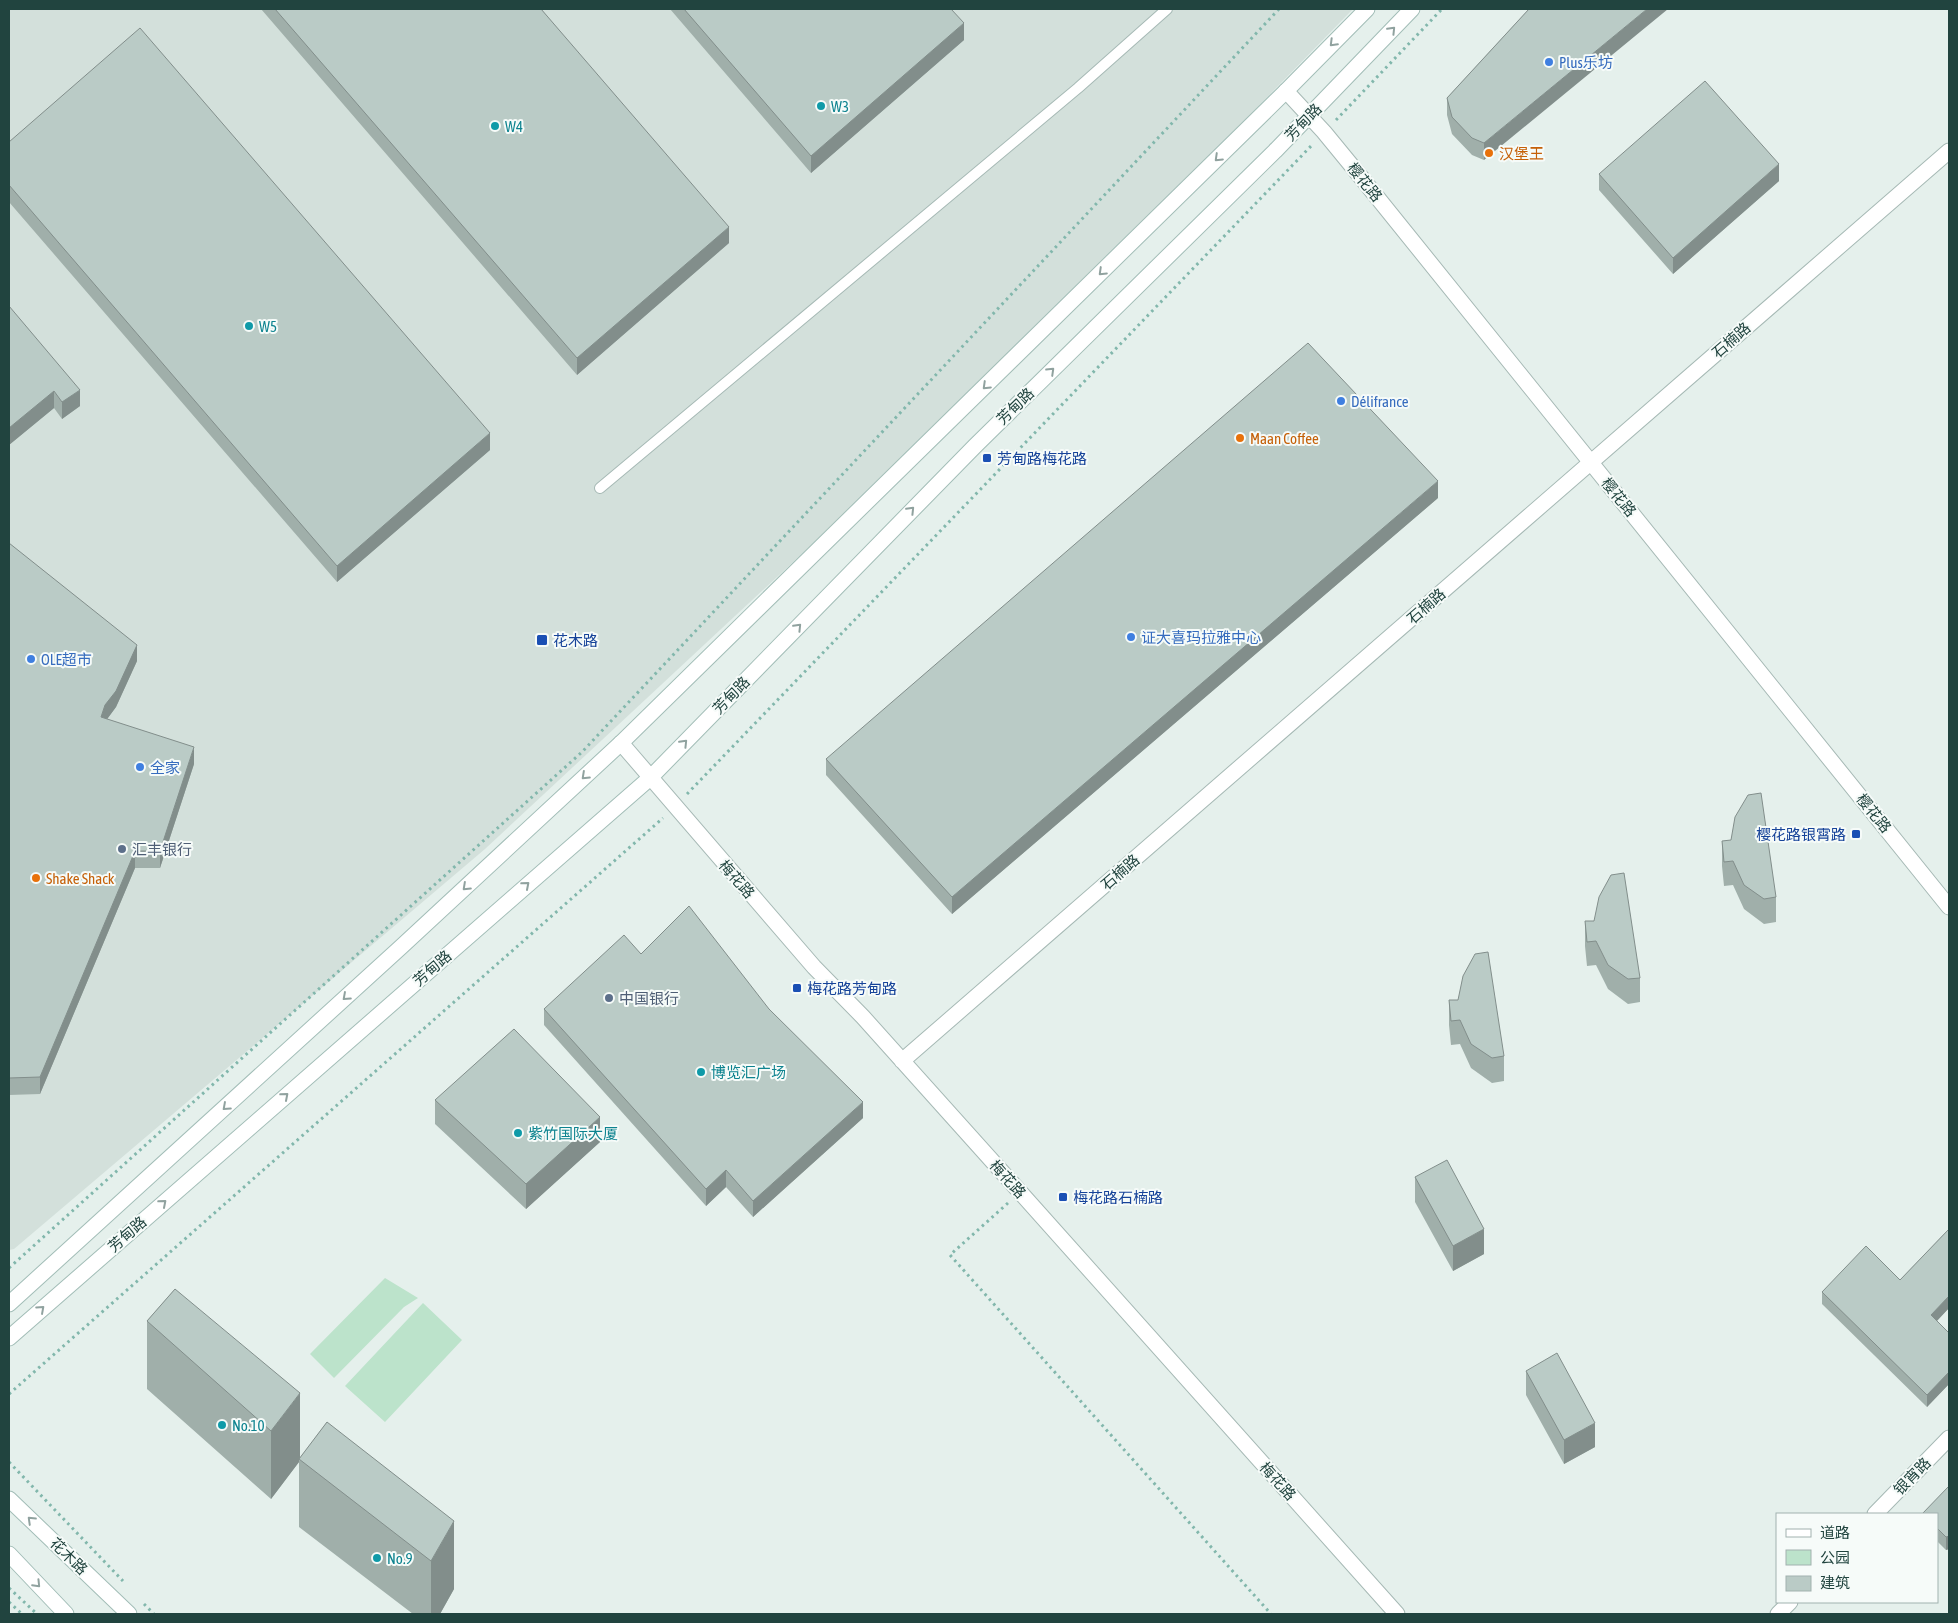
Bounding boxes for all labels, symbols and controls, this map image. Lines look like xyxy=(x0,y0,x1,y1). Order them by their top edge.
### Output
one-way arrow xyxy=(1386,27,1395,36)
one-way arrow xyxy=(1330,38,1339,47)
place label: Plus乐坊 xyxy=(1559,54,1613,71)
marker: Plus乐坊 xyxy=(1543,56,1555,68)
place label: W3 xyxy=(831,98,849,115)
marker: W3 xyxy=(815,100,827,112)
street label: 芳甸路 xyxy=(1281,100,1325,144)
place label: W4 xyxy=(505,118,523,135)
marker: W4 xyxy=(489,120,501,132)
place label: 汉堡王 xyxy=(1499,145,1544,162)
marker: 汉堡王 xyxy=(1483,147,1495,159)
one-way arrow xyxy=(1214,152,1223,161)
street label: 樱花路 xyxy=(1344,159,1386,205)
one-way arrow xyxy=(1098,266,1107,275)
place label: W5 xyxy=(259,318,277,335)
street label: 石楠路 xyxy=(1708,319,1754,361)
marker: W5 xyxy=(243,320,255,332)
one-way arrow xyxy=(1045,368,1054,377)
one-way arrow xyxy=(982,380,991,389)
street label: 芳甸路 xyxy=(993,384,1037,428)
place label: Délifrance xyxy=(1351,393,1409,410)
marker: Délifrance xyxy=(1335,395,1347,407)
place label: Maan Coffee xyxy=(1250,430,1319,447)
marker: Maan Coffee xyxy=(1234,432,1246,444)
place label: 芳甸路梅花路 xyxy=(997,450,1087,467)
marker: 芳甸路梅花路 xyxy=(981,452,993,464)
street label: 樱花路 xyxy=(1598,474,1640,520)
one-way arrow xyxy=(905,507,914,516)
street label: 石楠路 xyxy=(1403,585,1449,627)
one-way arrow xyxy=(792,623,801,632)
place label: 证大喜玛拉雅中心 xyxy=(1141,629,1261,646)
marker: 证大喜玛拉雅中心 xyxy=(1125,631,1137,643)
place label: 花木路 xyxy=(553,632,598,649)
marker: 花木路 xyxy=(535,633,549,647)
place label: OLE超市 xyxy=(41,651,92,668)
marker: OLE超市 xyxy=(25,653,37,665)
street label: 芳甸路 xyxy=(709,673,753,717)
one-way arrow xyxy=(678,739,687,748)
place label: 全家 xyxy=(150,759,180,776)
marker: 全家 xyxy=(134,761,146,773)
one-way arrow xyxy=(582,770,591,779)
street label: 樱花路 xyxy=(1853,790,1895,836)
place label: 樱花路银霄路 xyxy=(1756,826,1846,843)
marker: 樱花路银霄路 xyxy=(1850,828,1862,840)
place label: 汇丰银行 xyxy=(132,841,192,858)
marker: 汇丰银行 xyxy=(116,843,128,855)
street label: 石楠路 xyxy=(1097,851,1143,893)
street label: 梅花路 xyxy=(716,856,758,902)
place label: Shake Shack xyxy=(46,870,115,887)
marker: Shake Shack xyxy=(30,872,42,884)
one-way arrow xyxy=(463,881,472,890)
one-way arrow xyxy=(521,882,530,891)
street label: 芳甸路 xyxy=(409,947,455,989)
place label: 梅花路芳甸路 xyxy=(807,980,897,997)
marker: 梅花路芳甸路 xyxy=(791,982,803,994)
place label: 中国银行 xyxy=(619,990,679,1007)
one-way arrow xyxy=(343,991,352,1000)
marker: 中国银行 xyxy=(603,992,615,1004)
place label: 博览汇广场 xyxy=(711,1064,786,1081)
marker: 博览汇广场 xyxy=(695,1066,707,1078)
one-way arrow xyxy=(280,1093,289,1102)
one-way arrow xyxy=(223,1101,232,1110)
place label: 紫竹国际大厦 xyxy=(528,1125,618,1142)
marker: 紫竹国际大厦 xyxy=(512,1127,524,1139)
street label: 梅花路 xyxy=(987,1157,1029,1201)
place label: 梅花路石楠路 xyxy=(1073,1189,1163,1206)
marker: 梅花路石楠路 xyxy=(1057,1191,1069,1203)
one-way arrow xyxy=(157,1199,166,1208)
street label: 芳甸路 xyxy=(104,1213,150,1255)
one-way arrow xyxy=(35,1306,44,1315)
place label: No.10 xyxy=(232,1417,265,1434)
marker: No.10 xyxy=(216,1419,228,1431)
street label: 银宵路 xyxy=(1890,1454,1934,1498)
street label: 梅花路 xyxy=(1257,1459,1299,1503)
legend xyxy=(1776,1513,1938,1603)
one-way arrow xyxy=(27,1517,36,1526)
text: 道路 xyxy=(1820,1524,1850,1541)
street label: 花木路 xyxy=(47,1534,91,1578)
text: 公园 xyxy=(1820,1549,1850,1566)
place label: No.9 xyxy=(387,1550,413,1567)
marker: No.9 xyxy=(371,1552,383,1564)
text: 建筑 xyxy=(1820,1574,1850,1591)
one-way arrow xyxy=(32,1579,41,1588)

